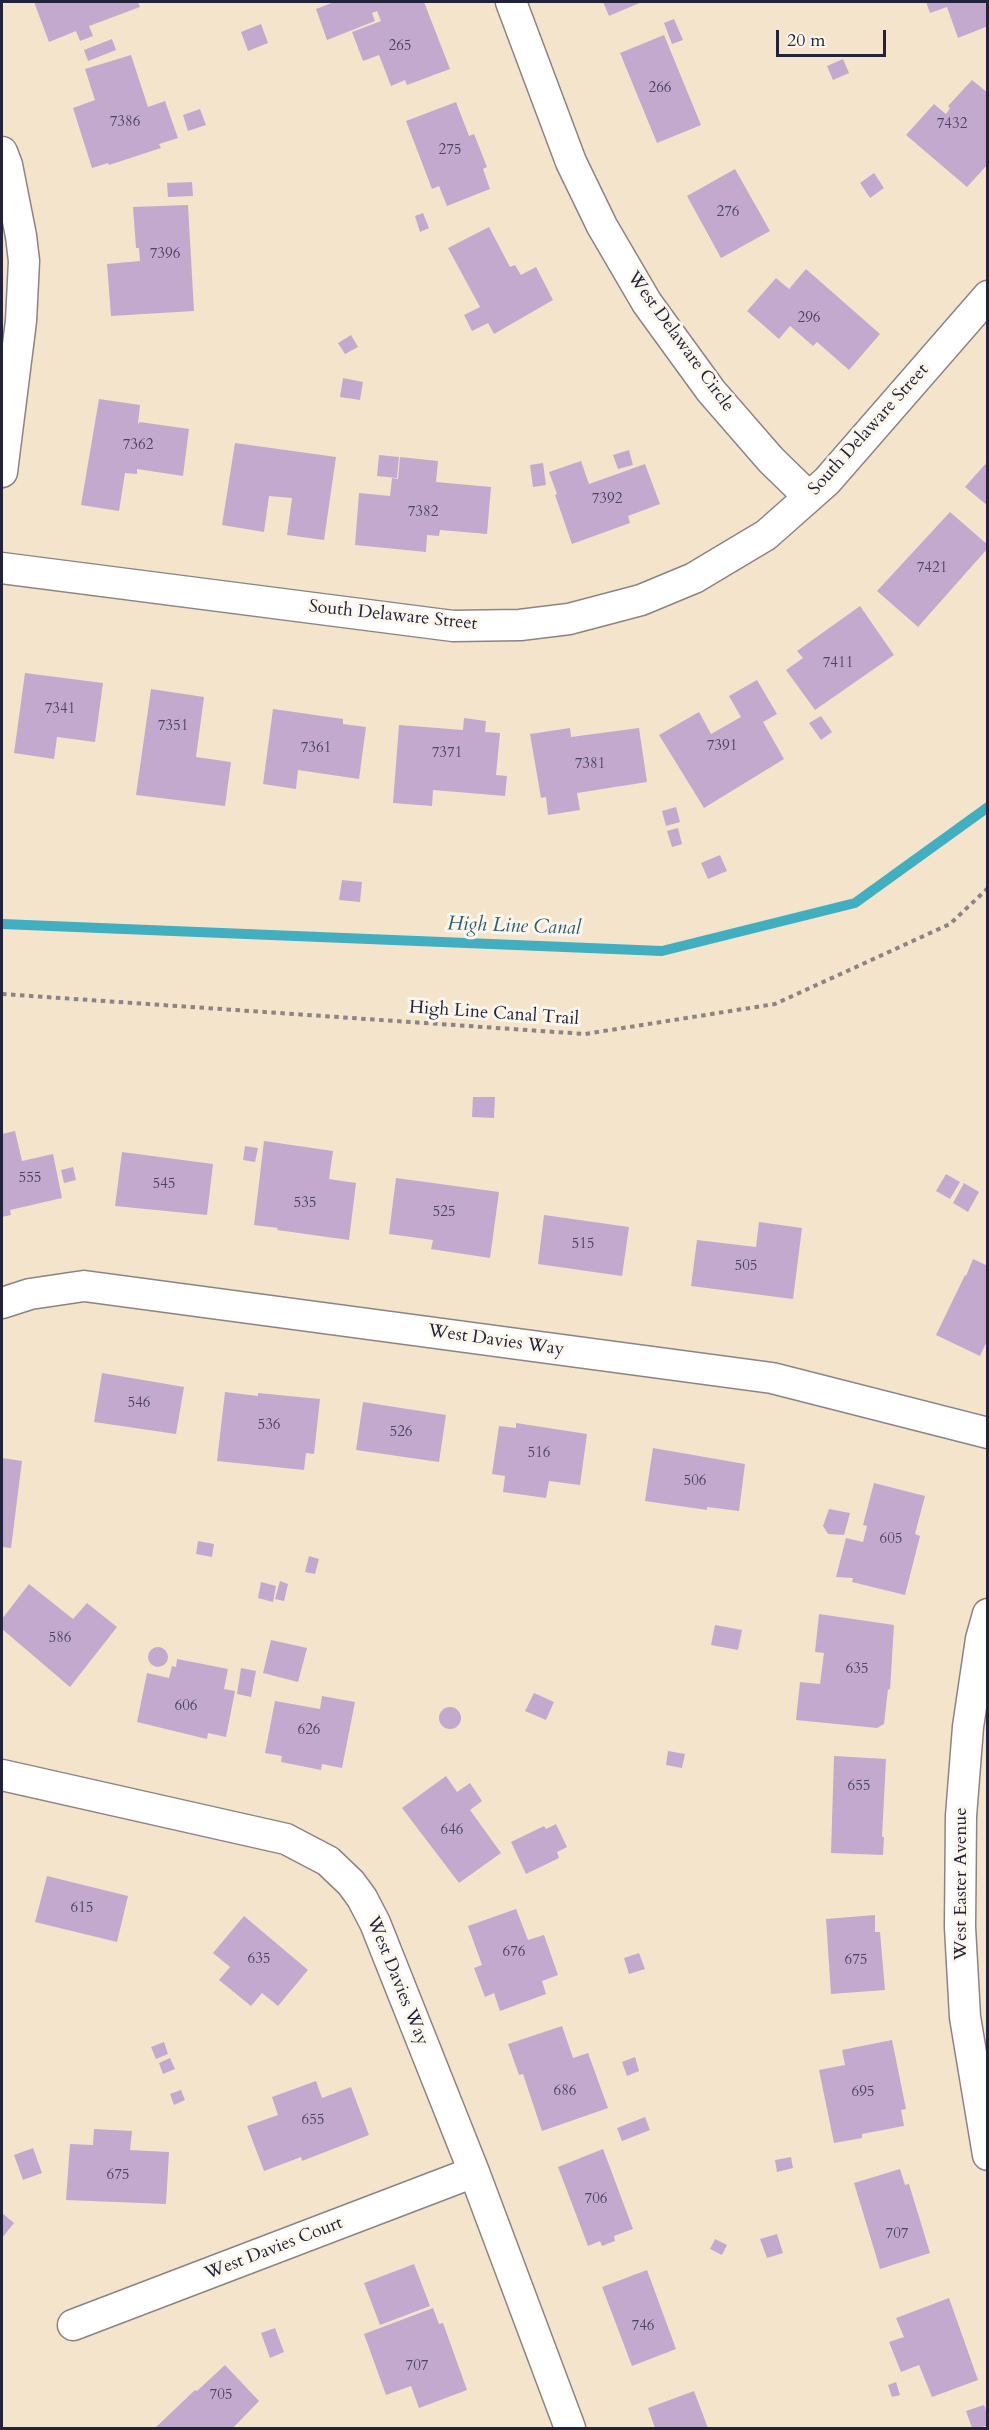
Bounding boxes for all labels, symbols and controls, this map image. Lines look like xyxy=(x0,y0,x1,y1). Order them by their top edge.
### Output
scale bar xyxy=(779,18,888,56)
text: 20 m xyxy=(787,28,826,53)
house number: 265 xyxy=(388,38,412,56)
house number: 266 xyxy=(648,80,672,98)
house number: 7386 xyxy=(110,114,140,132)
house number: 7432 xyxy=(937,116,967,134)
house number: 275 xyxy=(438,142,462,160)
house number: 276 xyxy=(716,204,740,222)
house number: 7396 xyxy=(150,246,180,264)
street label: West Delaware Circle xyxy=(622,268,738,416)
house number: 296 xyxy=(797,310,821,328)
street label: South Delaware Street xyxy=(804,360,934,500)
house number: 7362 xyxy=(123,437,153,455)
house number: 7392 xyxy=(592,491,622,509)
house number: 7382 xyxy=(408,504,438,522)
house number: 7421 xyxy=(917,560,947,578)
street label: South Delaware Street xyxy=(308,596,478,636)
house number: 7411 xyxy=(823,655,853,673)
house number: 7341 xyxy=(45,701,75,719)
house number: 7351 xyxy=(158,718,188,736)
house number: 7391 xyxy=(707,738,737,756)
house number: 7361 xyxy=(301,740,331,758)
house number: 7371 xyxy=(432,745,462,763)
house number: 7381 xyxy=(575,756,605,774)
water label: High Line Canal xyxy=(447,913,581,941)
street label: High Line Canal Trail xyxy=(408,997,580,1031)
house number: 555 xyxy=(18,1170,42,1188)
house number: 545 xyxy=(152,1176,176,1194)
house number: 535 xyxy=(293,1195,317,1213)
house number: 525 xyxy=(432,1204,456,1222)
house number: 515 xyxy=(571,1236,595,1254)
house number: 505 xyxy=(734,1258,758,1276)
street label: West Davies Way xyxy=(426,1321,566,1361)
house number: 546 xyxy=(127,1395,151,1413)
house number: 536 xyxy=(257,1417,281,1435)
house number: 526 xyxy=(389,1424,413,1442)
house number: 516 xyxy=(527,1445,551,1463)
house number: 506 xyxy=(683,1473,707,1491)
house number: 605 xyxy=(879,1531,903,1549)
house number: 586 xyxy=(48,1630,72,1648)
house number: 635 xyxy=(845,1661,869,1679)
house number: 606 xyxy=(174,1698,198,1716)
house number: 626 xyxy=(297,1722,321,1740)
house number: 655 xyxy=(847,1778,871,1796)
street label: West Easter Avenue xyxy=(951,1807,973,1961)
house number: 646 xyxy=(440,1822,464,1840)
house number: 615 xyxy=(70,1900,94,1918)
street label: West Davies Way xyxy=(361,1913,433,2049)
house number: 676 xyxy=(502,1944,526,1962)
house number: 635 xyxy=(247,1951,271,1969)
house number: 675 xyxy=(844,1952,868,1970)
house number: 686 xyxy=(553,2083,577,2101)
house number: 695 xyxy=(851,2084,875,2102)
house number: 655 xyxy=(301,2112,325,2130)
house number: 675 xyxy=(106,2167,130,2185)
house number: 706 xyxy=(584,2191,608,2209)
street label: West Davies Court xyxy=(202,2213,346,2285)
house number: 707 xyxy=(885,2226,909,2244)
house number: 746 xyxy=(631,2318,655,2336)
house number: 707 xyxy=(405,2358,429,2376)
house number: 705 xyxy=(209,2387,233,2405)

